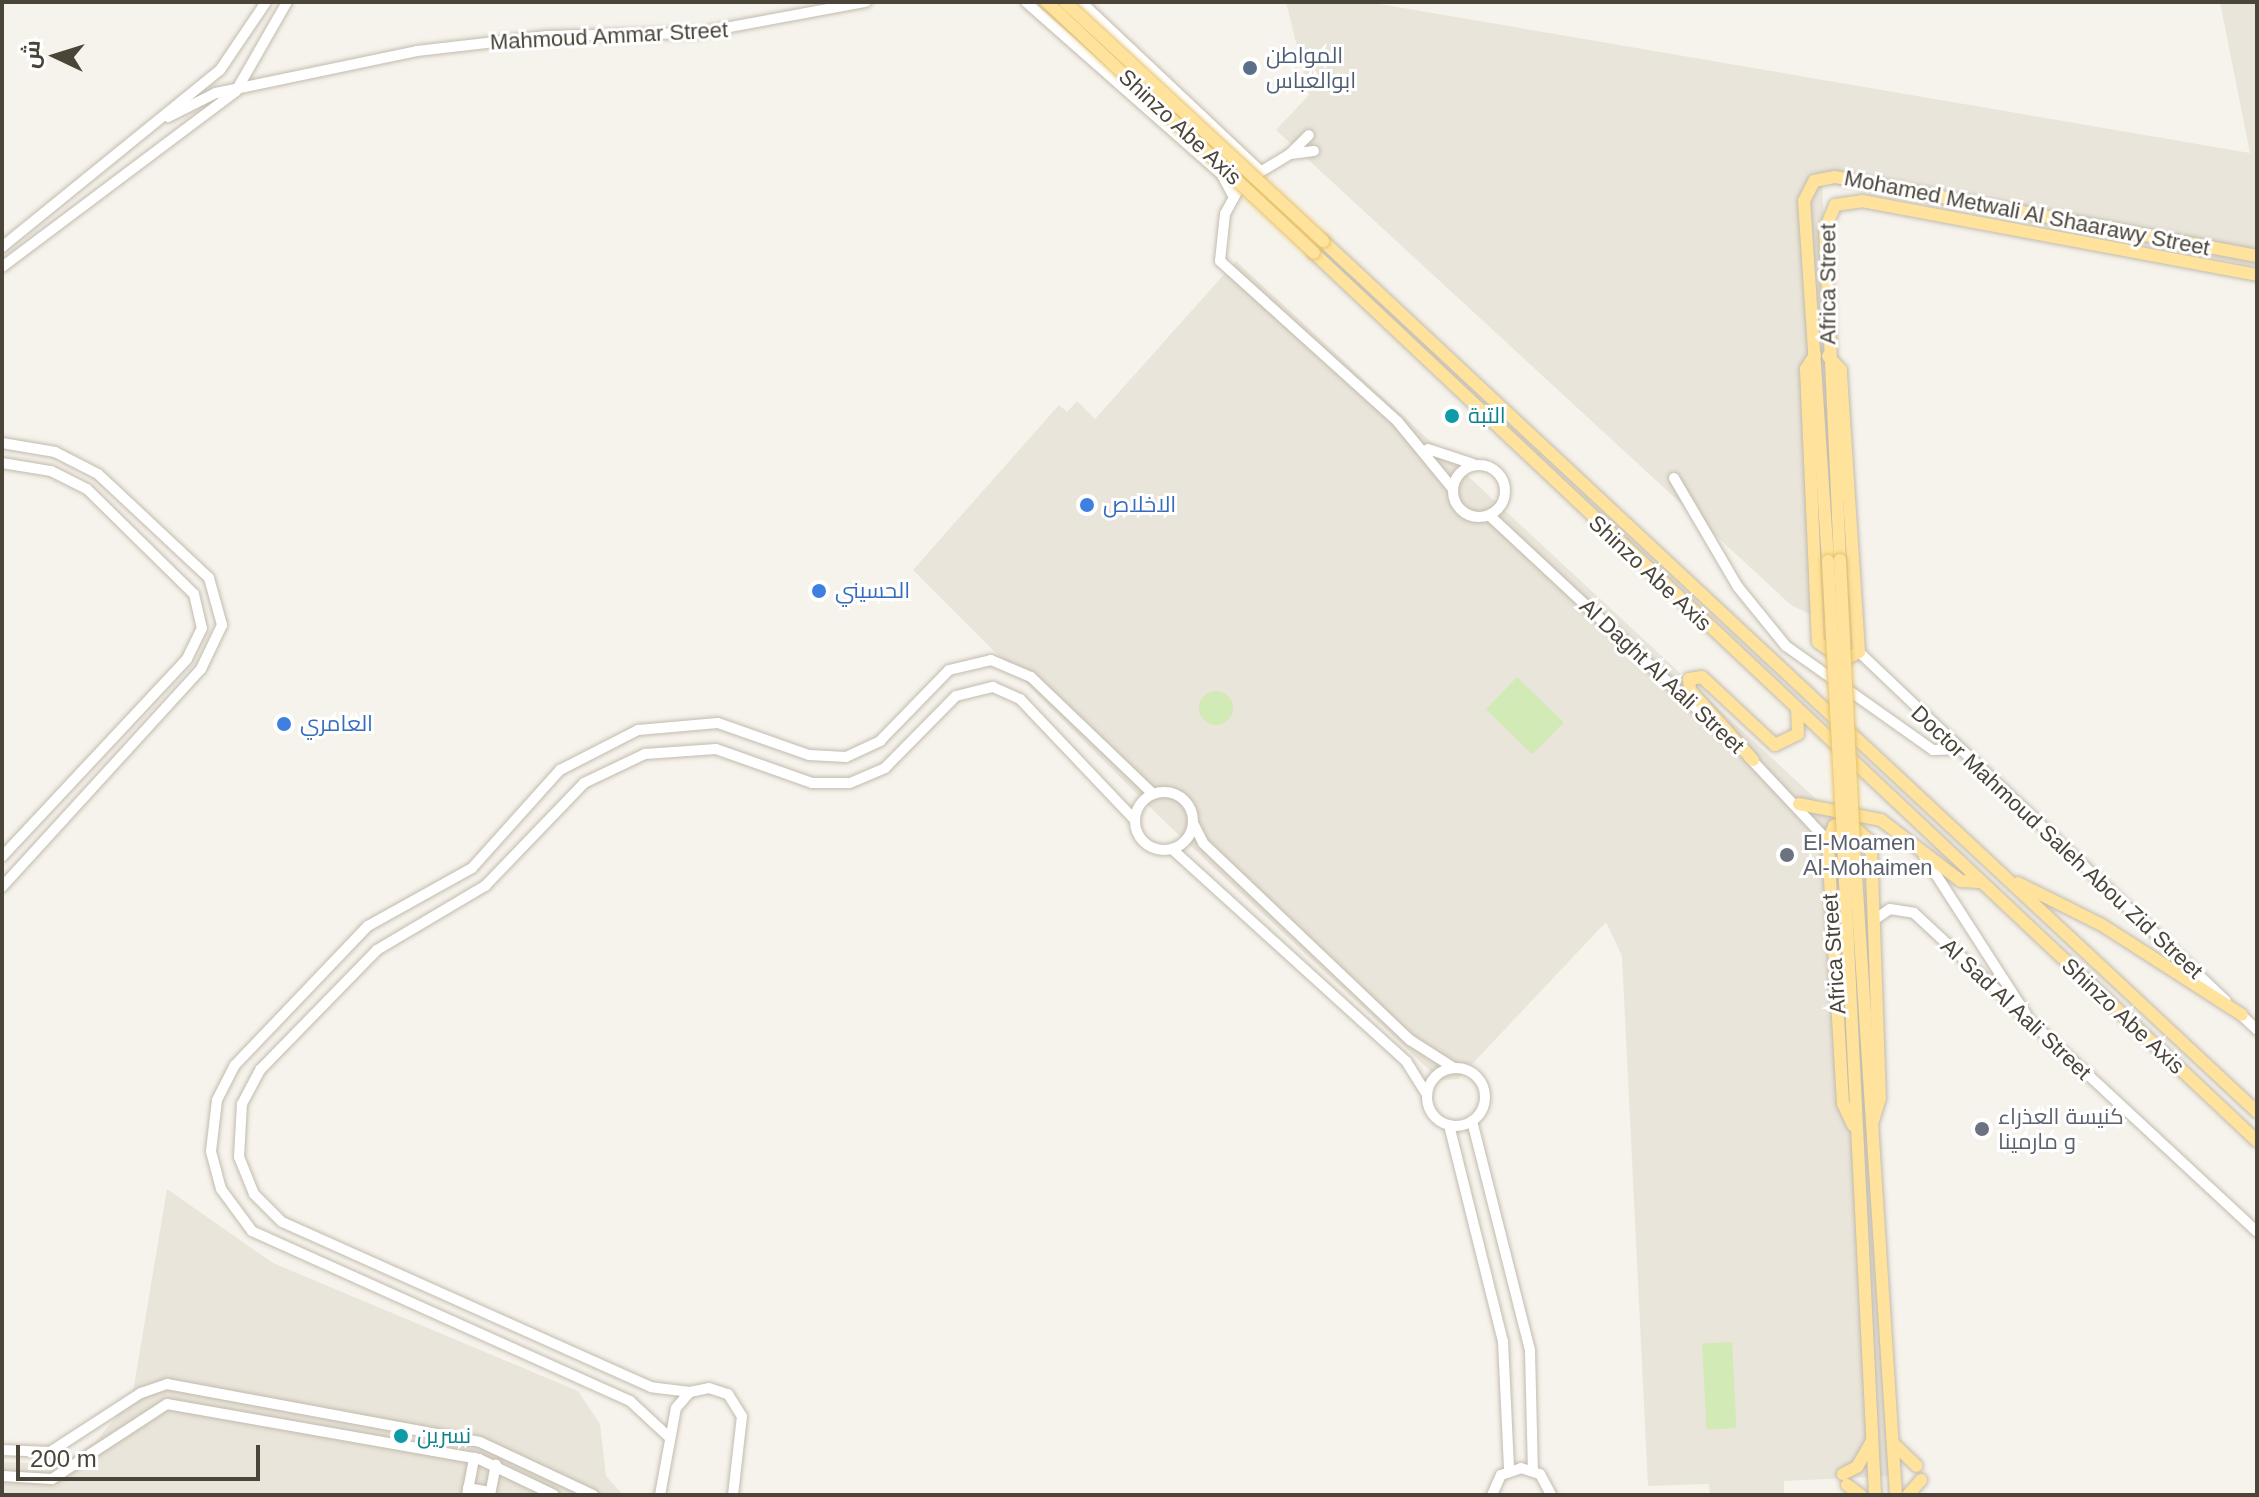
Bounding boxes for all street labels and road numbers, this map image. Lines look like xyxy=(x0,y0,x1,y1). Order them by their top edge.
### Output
street label: Mahmoud Ammar Street xyxy=(489,17,729,55)
street label: Shinzo Abe Axis xyxy=(1112,63,1248,191)
street label: Mohamed Metwali Al Shaarawy Street xyxy=(1841,164,2213,262)
street label: Africa Street xyxy=(1815,223,1841,345)
street label: Shinzo Abe Axis xyxy=(1582,509,1718,637)
street label: Al Daght Al Aali Street xyxy=(1573,592,1751,760)
street label: Doctor Mahmoud Saleh Abou Zid Street xyxy=(1905,699,2209,985)
street label: Africa Street xyxy=(1817,893,1851,1015)
street label: Al Sad Al Aali Street xyxy=(1935,932,2097,1086)
street label: Shinzo Abe Axis xyxy=(2055,952,2191,1080)

